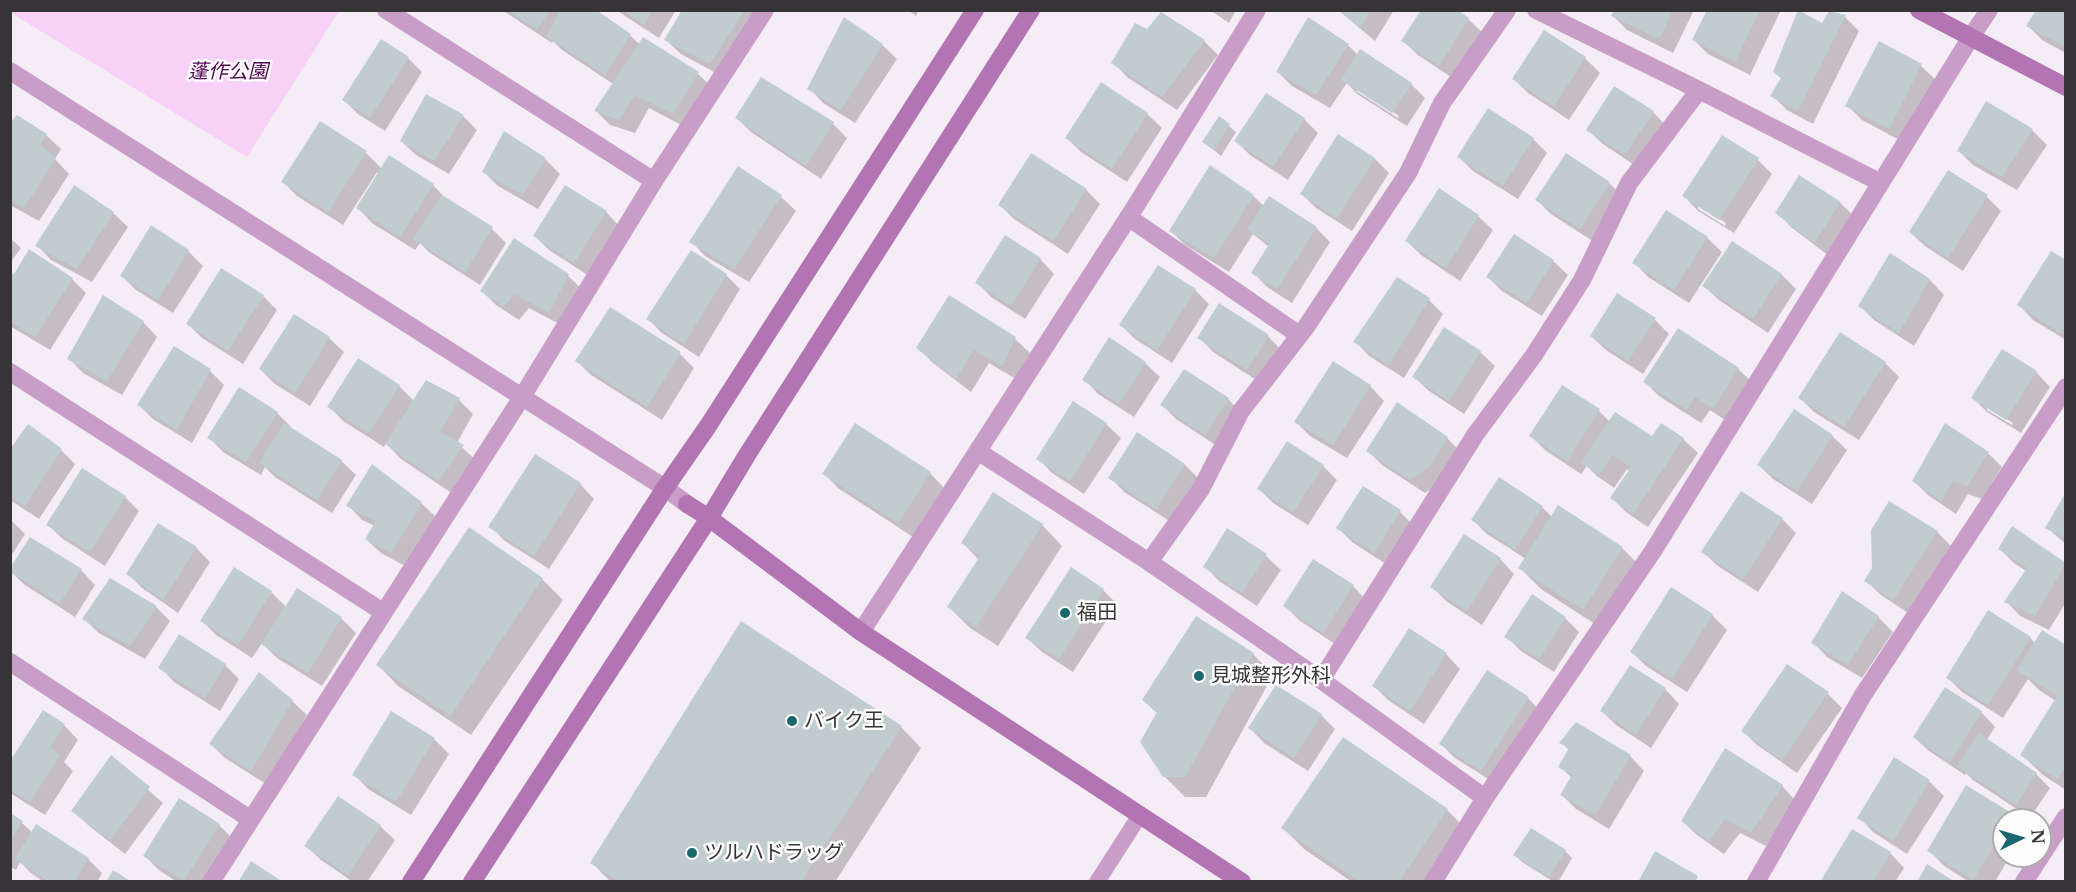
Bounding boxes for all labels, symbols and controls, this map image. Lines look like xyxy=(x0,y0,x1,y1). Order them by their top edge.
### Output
park label: 蓬作公園 xyxy=(188,60,268,84)
place label: 福田 xyxy=(1077,601,1117,625)
marker: 福田 xyxy=(1058,606,1072,620)
place label: 見城整形外科 xyxy=(1211,664,1331,688)
marker: 見城整形外科 xyxy=(1192,669,1206,683)
place label: バイク王 xyxy=(804,709,884,733)
marker: バイク王 xyxy=(785,714,799,728)
north arrow xyxy=(1992,808,2052,868)
text: N xyxy=(2027,828,2049,845)
place label: ツルハドラッグ xyxy=(704,841,844,865)
marker: ツルハドラッグ xyxy=(685,846,699,860)

